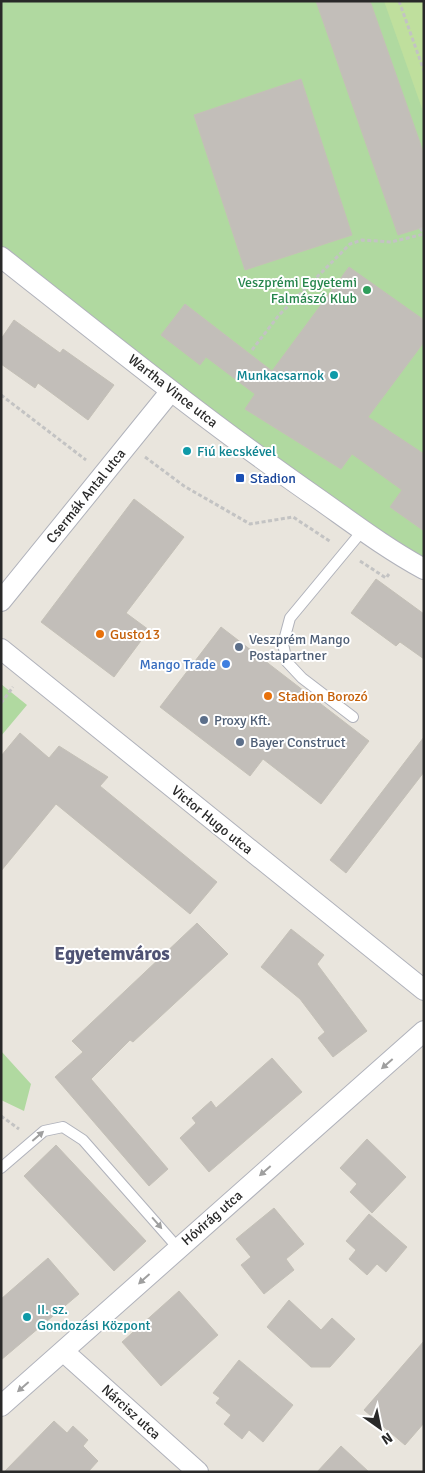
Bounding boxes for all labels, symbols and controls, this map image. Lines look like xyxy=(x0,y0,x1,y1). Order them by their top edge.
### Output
place label: Veszprémi Egyetemi Falmászó Klub xyxy=(238,274,357,307)
marker: Veszprémi Egyetemi Falmászó Klub xyxy=(361,284,373,296)
street label: Wartha Vince utca xyxy=(125,351,221,431)
place label: Munkacsarnok xyxy=(236,367,324,384)
marker: Munkacsarnok xyxy=(328,369,340,381)
place label: Fiú kecskével xyxy=(197,443,276,460)
street label: Csermák Antal utca xyxy=(43,445,129,547)
marker: Fiú kecskével xyxy=(181,445,193,457)
place label: Stadion xyxy=(250,470,296,487)
marker: Stadion xyxy=(234,472,246,484)
place label: Gusto13 xyxy=(110,626,160,643)
marker: Gusto13 xyxy=(94,628,106,640)
place label: Veszprém Mango Postapartner xyxy=(249,631,350,664)
marker: Veszprém Mango Postapartner xyxy=(233,641,245,653)
place label: Mango Trade xyxy=(139,656,216,673)
marker: Mango Trade xyxy=(220,658,232,670)
place label: Stadion Borozó xyxy=(278,688,368,705)
marker: Stadion Borozó xyxy=(262,690,274,702)
place label: Proxy Kft. xyxy=(214,712,271,729)
marker: Proxy Kft. xyxy=(198,714,210,726)
place label: Bayer Construct xyxy=(250,734,346,751)
marker: Bayer Construct xyxy=(234,736,246,748)
street label: Victor Hugo utca xyxy=(168,782,256,858)
district label: Egyetemváros xyxy=(54,942,170,966)
one-way arrow xyxy=(381,1058,394,1069)
one-way arrow xyxy=(32,1131,45,1142)
one-way arrow xyxy=(260,1165,272,1177)
street label: Hóvirág utca xyxy=(178,1187,246,1249)
one-way arrow xyxy=(151,1217,162,1230)
one-way arrow xyxy=(138,1273,150,1285)
place label: II. sz. Gondozási Központ xyxy=(37,1301,151,1334)
marker: II. sz. Gondozási Központ xyxy=(21,1311,33,1323)
street label: Nárcisz utca xyxy=(98,1381,164,1443)
one-way arrow xyxy=(16,1382,29,1393)
north arrow xyxy=(355,1403,405,1453)
text: N xyxy=(378,1429,396,1448)

